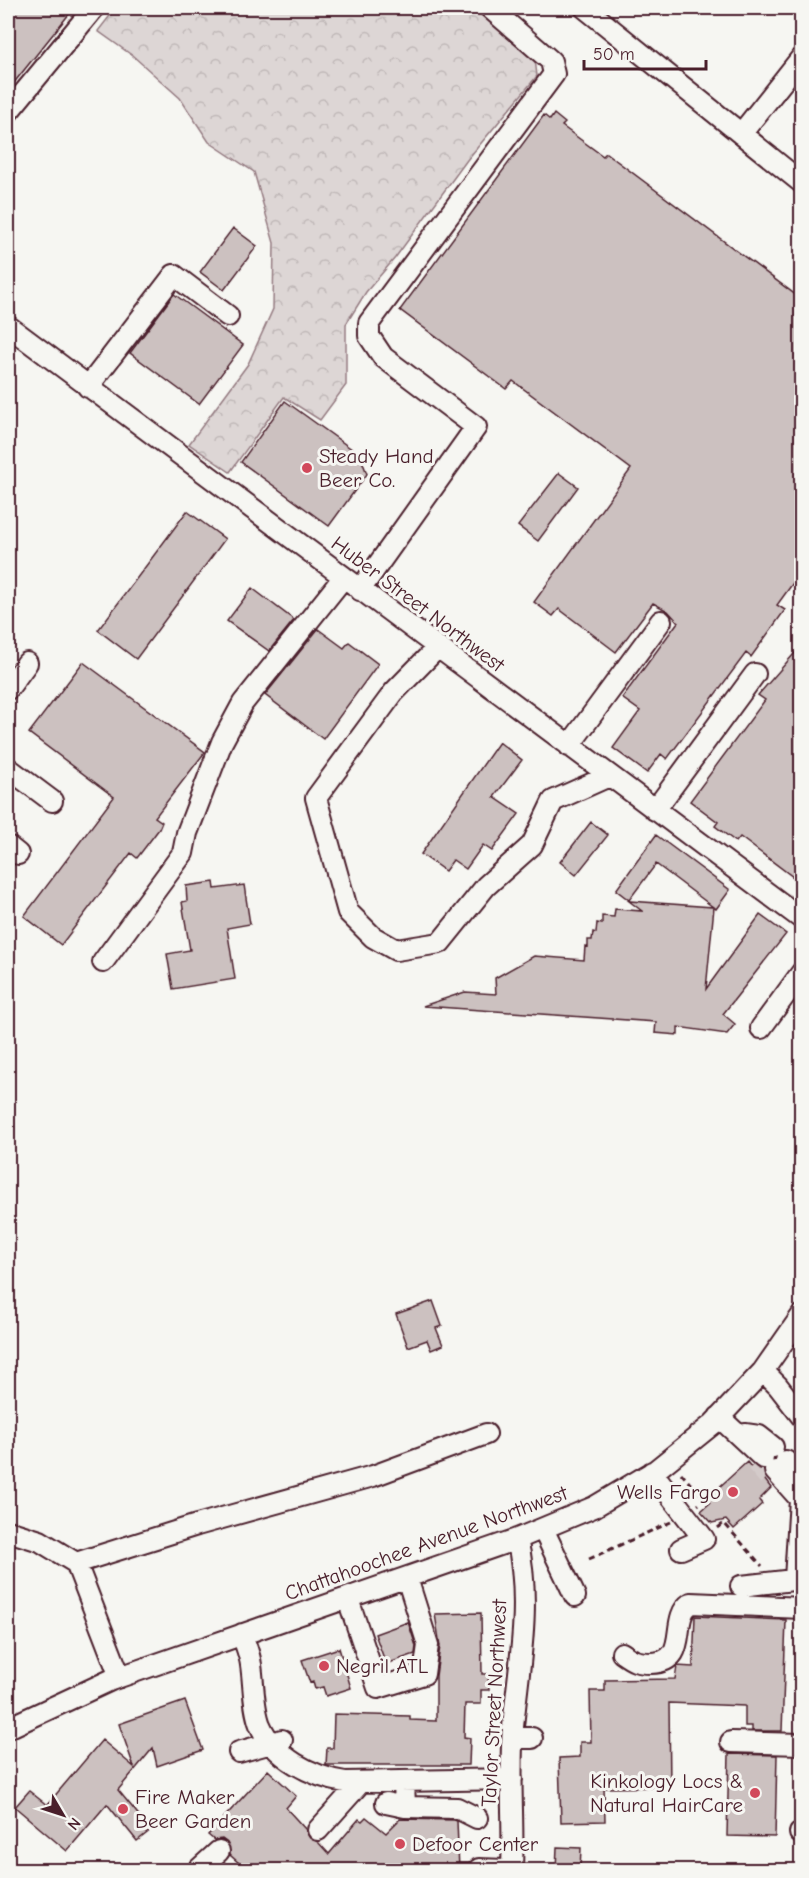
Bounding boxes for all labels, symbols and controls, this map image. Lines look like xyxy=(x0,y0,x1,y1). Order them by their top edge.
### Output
scale bar xyxy=(584,33,706,71)
text: 50 m xyxy=(593,44,635,65)
place label: Steady Hand Beer Co. xyxy=(319,444,434,492)
marker: Steady Hand Beer Co. xyxy=(300,461,314,475)
street label: Huber Street Northwest xyxy=(327,531,510,678)
street label: Chattahoochee Avenue Northwest xyxy=(281,1480,572,1605)
place label: Wells Fargo xyxy=(617,1480,721,1504)
marker: Wells Fargo xyxy=(726,1485,740,1499)
street label: Taylor Street Northwest xyxy=(477,1598,511,1807)
place label: Negril ATL xyxy=(336,1654,429,1678)
marker: Negril ATL xyxy=(317,1659,331,1673)
place label: Kinkology Locs & Natural HairCare xyxy=(590,1769,743,1817)
north arrow xyxy=(33,1785,93,1845)
place label: Fire Maker Beer Garden xyxy=(135,1785,251,1833)
marker: Kinkology Locs & Natural HairCare xyxy=(748,1786,762,1800)
marker: Fire Maker Beer Garden xyxy=(116,1802,130,1816)
text: N xyxy=(64,1814,84,1834)
place label: Defoor Center xyxy=(412,1832,539,1856)
marker: Defoor Center xyxy=(393,1837,407,1851)

